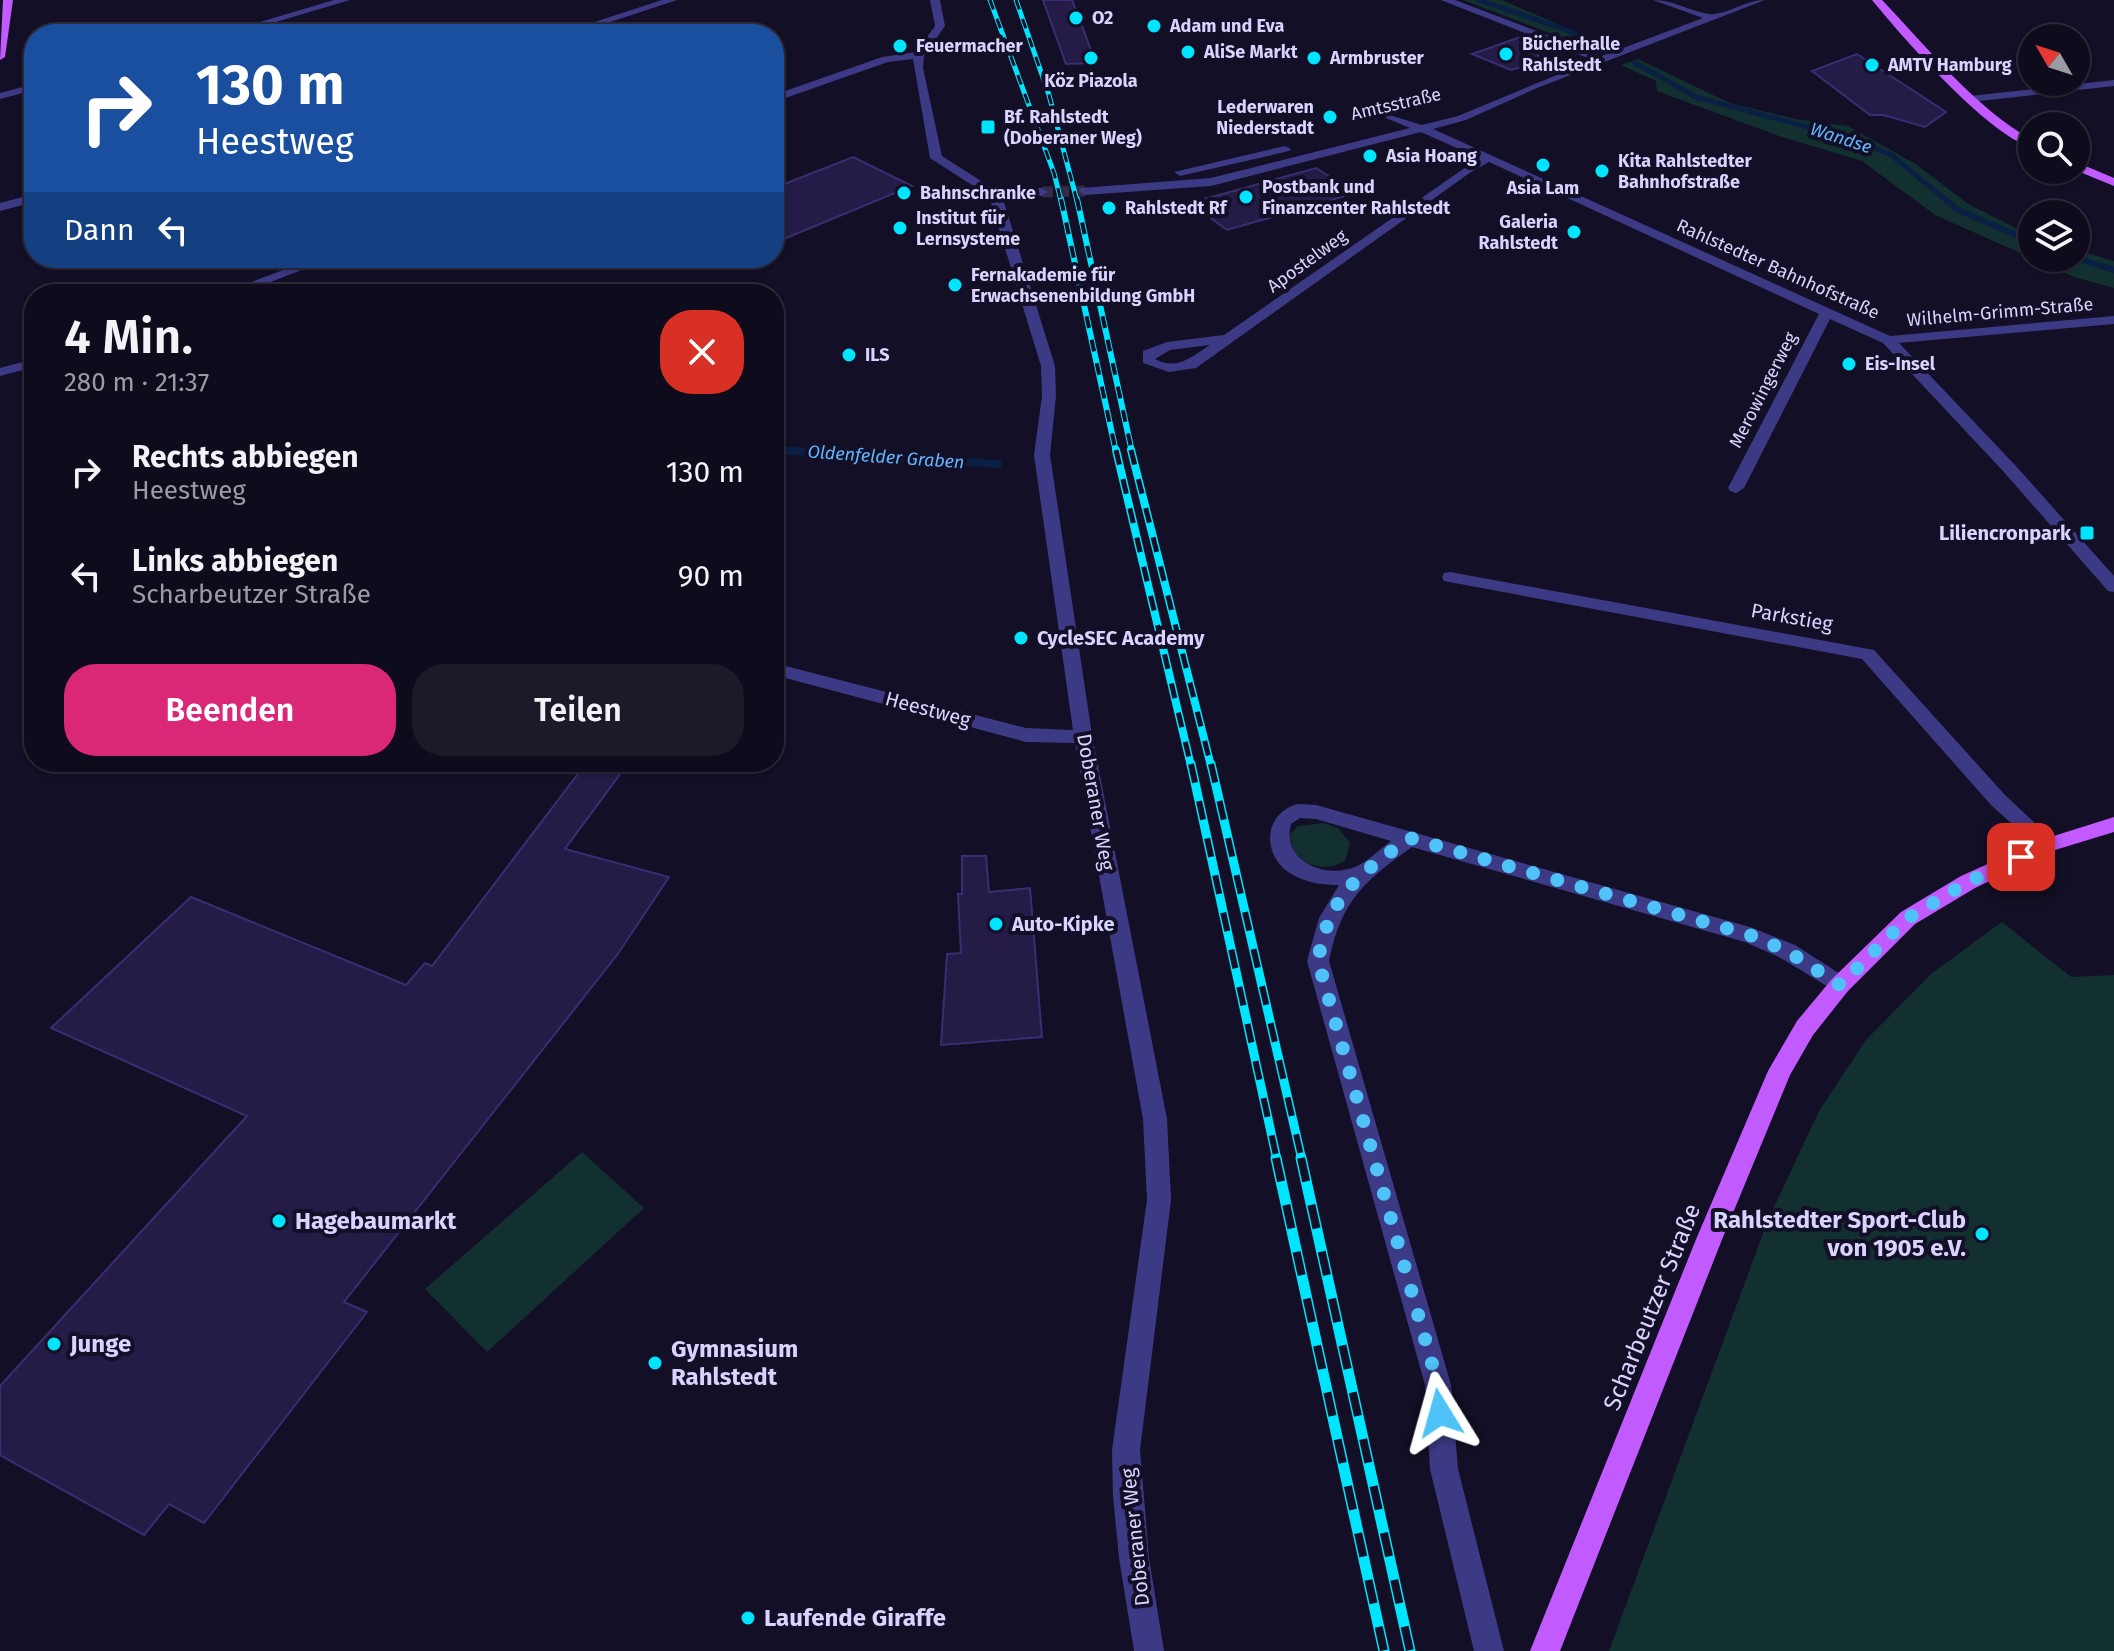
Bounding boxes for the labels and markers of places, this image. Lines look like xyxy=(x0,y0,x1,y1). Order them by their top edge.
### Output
place label: O2 xyxy=(1092,7,1113,29)
marker: O2 xyxy=(1067,9,1085,27)
place label: Adam und Eva xyxy=(1169,15,1284,37)
marker: Adam und Eva xyxy=(1145,17,1163,35)
place label: Bücherhalle Rahlstedt xyxy=(1522,33,1620,76)
place label: Feuermacher xyxy=(916,35,1024,57)
marker: Feuermacher xyxy=(891,37,909,55)
place label: AliSe Markt xyxy=(1203,41,1299,63)
marker: AliSe Markt xyxy=(1179,43,1197,61)
marker: Bücherhalle Rahlstedt xyxy=(1497,45,1515,63)
place label: Armbruster xyxy=(1329,47,1425,69)
marker: Köz Piazola xyxy=(1082,49,1100,67)
marker: Armbruster xyxy=(1305,49,1323,67)
place label: AMTV Hamburg xyxy=(1887,54,2012,76)
marker: AMTV Hamburg xyxy=(1863,56,1881,74)
place label: Köz Piazola xyxy=(1044,70,1138,92)
place label: Lederwaren Niederstadt xyxy=(1216,96,1315,139)
place label: Bf. Rahlstedt (Doberaner Weg) xyxy=(1004,106,1142,149)
marker: Lederwaren Niederstadt xyxy=(1321,108,1339,126)
marker: Bf. Rahlstedt (Doberaner Weg) xyxy=(979,118,997,136)
place label: Asia Hoang xyxy=(1385,145,1477,167)
marker: Asia Hoang xyxy=(1361,147,1379,165)
place label: Kita Rahlstedter Bahnhofstraße xyxy=(1618,150,1752,193)
marker: Asia Lam xyxy=(1534,156,1552,174)
marker: Kita Rahlstedter Bahnhofstraße xyxy=(1593,162,1611,180)
place label: Postbank und Finanzcenter Rahlstedt xyxy=(1262,176,1451,219)
place label: Asia Lam xyxy=(1506,177,1579,199)
place label: Bahnschranke xyxy=(920,182,1036,204)
marker: Bahnschranke xyxy=(895,184,913,202)
marker: Postbank und Finanzcenter Rahlstedt xyxy=(1237,188,1255,206)
place label: Rahlstedt Rf xyxy=(1125,197,1228,219)
marker: Rahlstedt Rf xyxy=(1100,199,1118,217)
place label: Institut für Lernsysteme xyxy=(916,207,1020,250)
place label: Galeria Rahlstedt xyxy=(1478,211,1559,254)
marker: Institut für Lernsysteme xyxy=(891,219,909,237)
marker: Galeria Rahlstedt xyxy=(1565,223,1583,241)
place label: Fernakademie für Erwachsenenbildung GmbH xyxy=(971,264,1195,307)
marker: Fernakademie für Erwachsenenbildung GmbH xyxy=(946,276,964,294)
place label: ILS xyxy=(865,344,890,366)
marker: ILS xyxy=(840,346,858,364)
place label: Eis-Insel xyxy=(1865,353,1936,375)
marker: Eis-Insel xyxy=(1840,355,1858,373)
place label: Liliencronpark xyxy=(1939,521,2072,545)
marker: Liliencronpark xyxy=(2078,524,2096,542)
place label: CycleSEC Academy xyxy=(1037,626,1205,650)
marker: CycleSEC Academy xyxy=(1012,629,1030,647)
pin xyxy=(1987,823,2055,891)
place label: Auto-Kipke xyxy=(1011,912,1114,936)
marker: Auto-Kipke xyxy=(987,915,1005,933)
place label: Rahlstedter Sport-Club von 1905 e.V. xyxy=(1713,1206,1966,1262)
place label: Hagebaumarkt xyxy=(295,1207,457,1235)
marker: Hagebaumarkt xyxy=(270,1212,288,1230)
marker: Rahlstedter Sport-Club von 1905 e.V. xyxy=(1973,1225,1991,1243)
place label: Junge xyxy=(69,1330,131,1358)
marker: Junge xyxy=(45,1335,63,1353)
place label: Gymnasium Rahlstedt xyxy=(671,1335,798,1391)
marker: Gymnasium Rahlstedt xyxy=(646,1354,664,1372)
place label: Laufende Giraffe xyxy=(764,1604,946,1632)
marker: Laufende Giraffe xyxy=(739,1609,757,1627)

